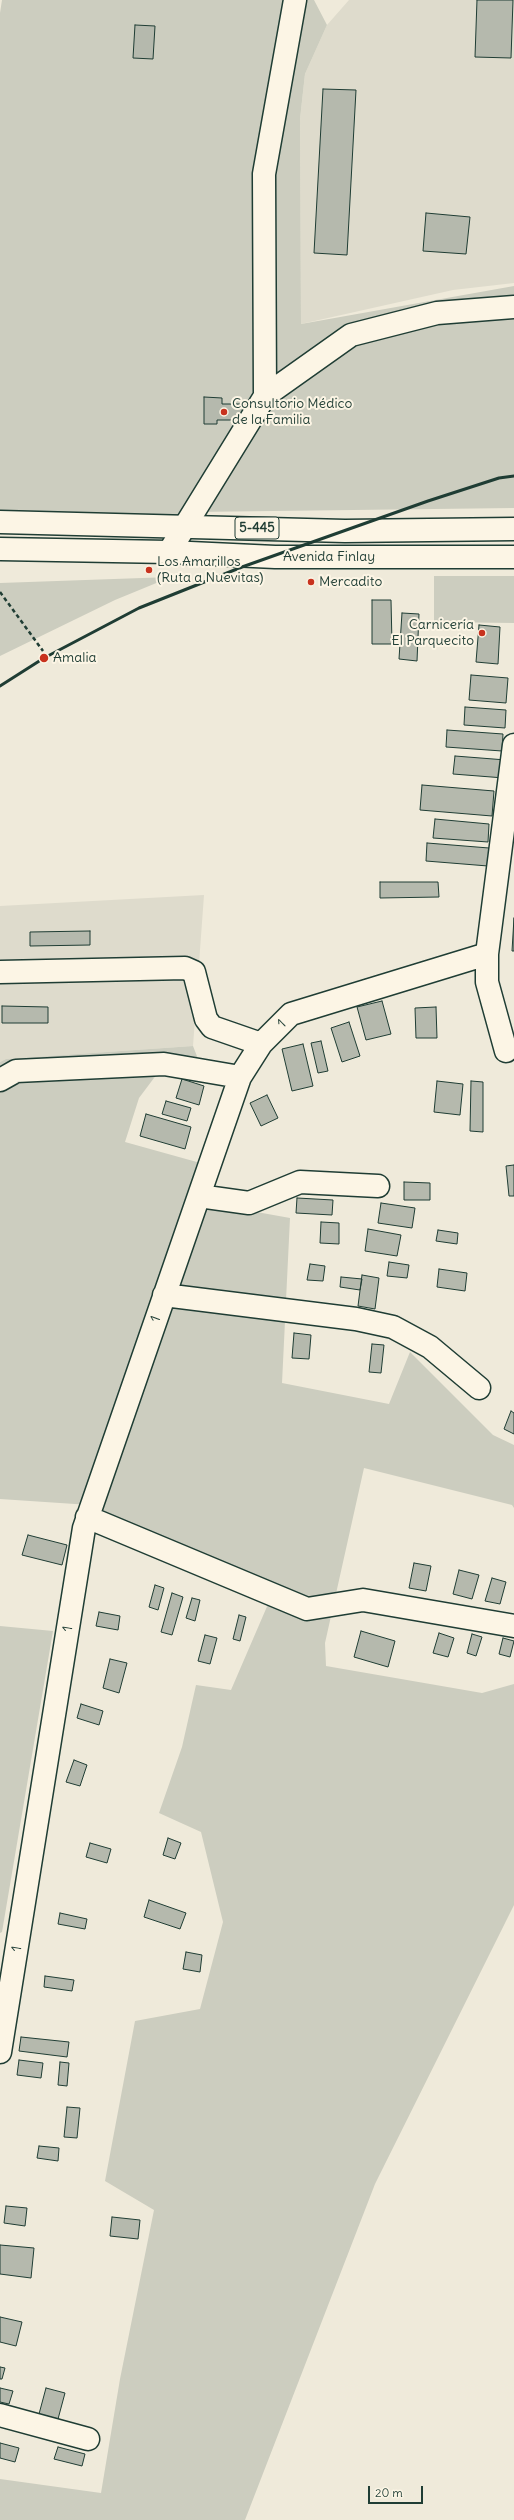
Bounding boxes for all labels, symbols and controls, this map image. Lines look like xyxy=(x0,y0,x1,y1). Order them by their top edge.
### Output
place label: Consultorio Médico de la Familia xyxy=(232,396,352,428)
marker: Consultorio Médico de la Familia xyxy=(219,407,229,417)
road number: 5-445 xyxy=(235,517,279,539)
street label: Avenida Finlay xyxy=(283,549,375,565)
place label: Los Amarillos (Ruta a Nuevitas) xyxy=(157,554,264,586)
marker: Los Amarillos (Ruta a Nuevitas) xyxy=(144,565,154,575)
place label: Mercadito xyxy=(319,574,382,590)
marker: Mercadito xyxy=(306,577,316,587)
place label: Carnicería El Parquecito xyxy=(391,617,474,650)
marker: Carnicería El Parquecito xyxy=(477,628,487,638)
place label: Amalia xyxy=(53,650,97,666)
marker: Amalia xyxy=(38,652,50,664)
street label: 1 xyxy=(274,1016,290,1032)
street label: 1 xyxy=(147,1314,165,1324)
street label: 1 xyxy=(59,1625,77,1633)
street label: 1 xyxy=(8,1945,26,1953)
scale bar xyxy=(370,2478,425,2504)
text: 20 m xyxy=(375,2485,403,2500)

